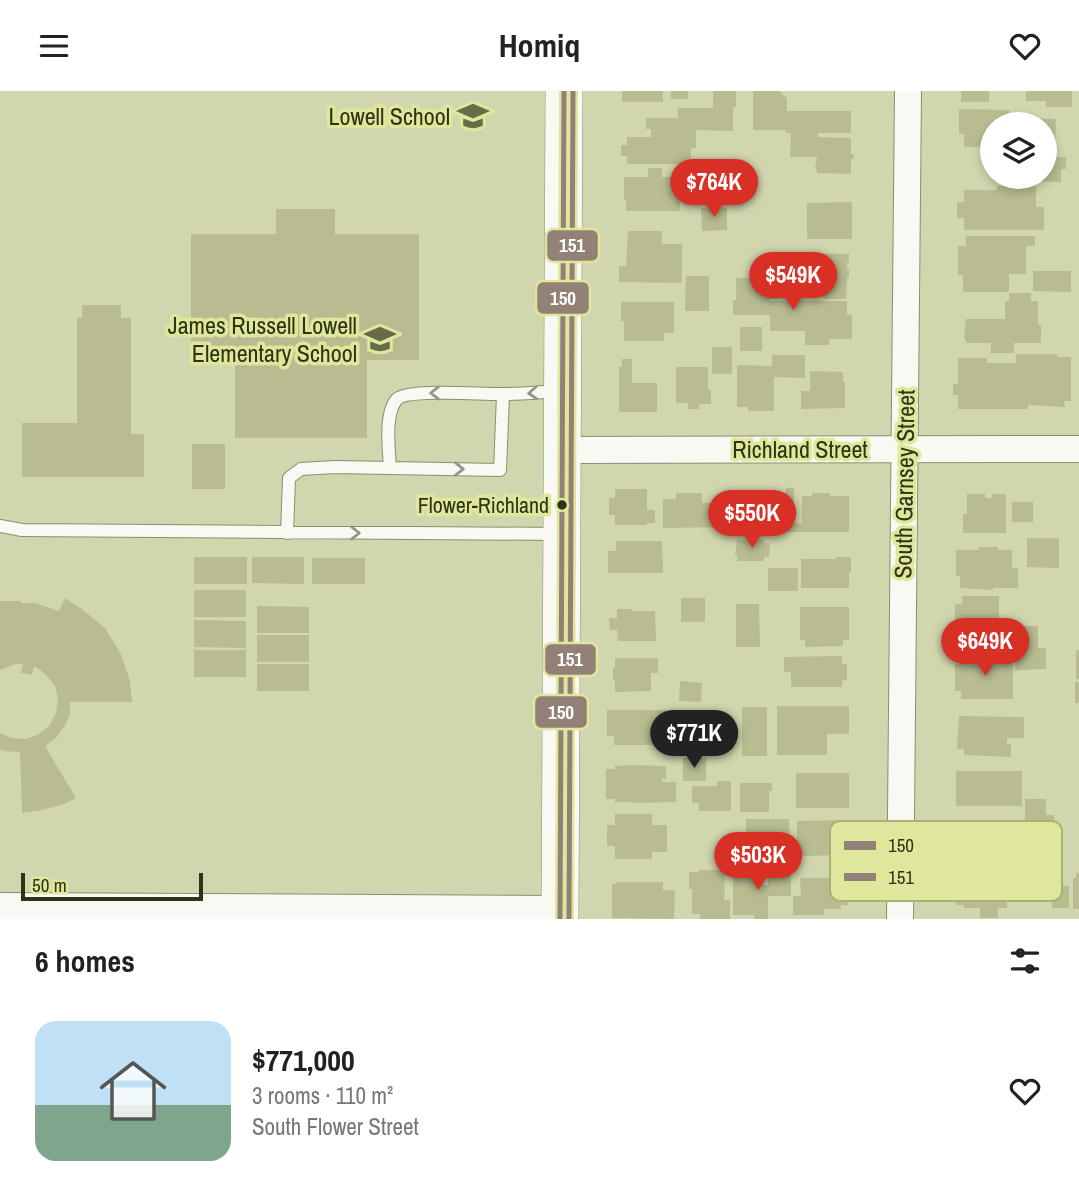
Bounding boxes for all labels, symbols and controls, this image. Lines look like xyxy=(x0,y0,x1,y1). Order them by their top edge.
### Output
text: Homiq xyxy=(499,24,580,67)
icon: menu xyxy=(35,27,73,65)
icon: heart xyxy=(1006,27,1044,65)
school or university icon: Lowell School xyxy=(456,99,490,133)
place label: Lowell School xyxy=(329,100,450,132)
map controls xyxy=(980,112,1057,189)
button: layers xyxy=(980,112,1057,189)
pin: $764K xyxy=(665,159,763,219)
text: $764K xyxy=(686,166,742,197)
line badge: 151 xyxy=(546,229,599,262)
text: 151 xyxy=(559,232,585,258)
pin: $549K xyxy=(744,253,842,312)
text: $549K xyxy=(765,259,821,290)
line badge: 150 xyxy=(536,281,590,315)
text: 150 xyxy=(550,285,576,311)
place label: James Russell Lowell Elementary School xyxy=(168,309,357,369)
school or university icon: James Russell Lowell Elementary School xyxy=(363,322,397,356)
one-way arrow xyxy=(429,385,440,401)
one-way arrow xyxy=(527,385,538,400)
street label: South Garnsey Street xyxy=(886,389,922,579)
street label: Richland Street xyxy=(732,433,868,465)
one-way arrow xyxy=(453,462,464,477)
place label: Flower-Richland xyxy=(418,490,549,520)
pin: $550K xyxy=(703,491,801,550)
text: $550K xyxy=(724,497,780,528)
marker: Flower-Richland xyxy=(555,498,569,512)
one-way arrow xyxy=(350,525,361,541)
pin: $649K xyxy=(936,619,1034,678)
text: $649K xyxy=(957,625,1013,656)
line badge: 151 xyxy=(544,643,597,676)
text: 151 xyxy=(557,646,583,672)
line badge: 150 xyxy=(534,695,588,729)
text: 150 xyxy=(548,699,574,725)
pin: $771K xyxy=(645,711,743,770)
text: $771K xyxy=(666,717,722,748)
legend xyxy=(830,821,1062,901)
text: 150 xyxy=(888,832,914,858)
pin: $503K xyxy=(709,833,807,892)
text: $503K xyxy=(730,839,786,870)
text: 151 xyxy=(888,864,914,890)
scale bar xyxy=(21,870,203,902)
text: 50 m xyxy=(32,872,67,898)
text: 6 homes xyxy=(35,941,135,981)
icon: filters xyxy=(1006,942,1044,980)
text: $771,000 xyxy=(252,1040,355,1080)
icon: home xyxy=(91,1049,175,1133)
icon: heart xyxy=(1006,1072,1044,1110)
text: 3 rooms · 110 m² xyxy=(252,1080,393,1111)
text: South Flower Street xyxy=(252,1111,419,1142)

